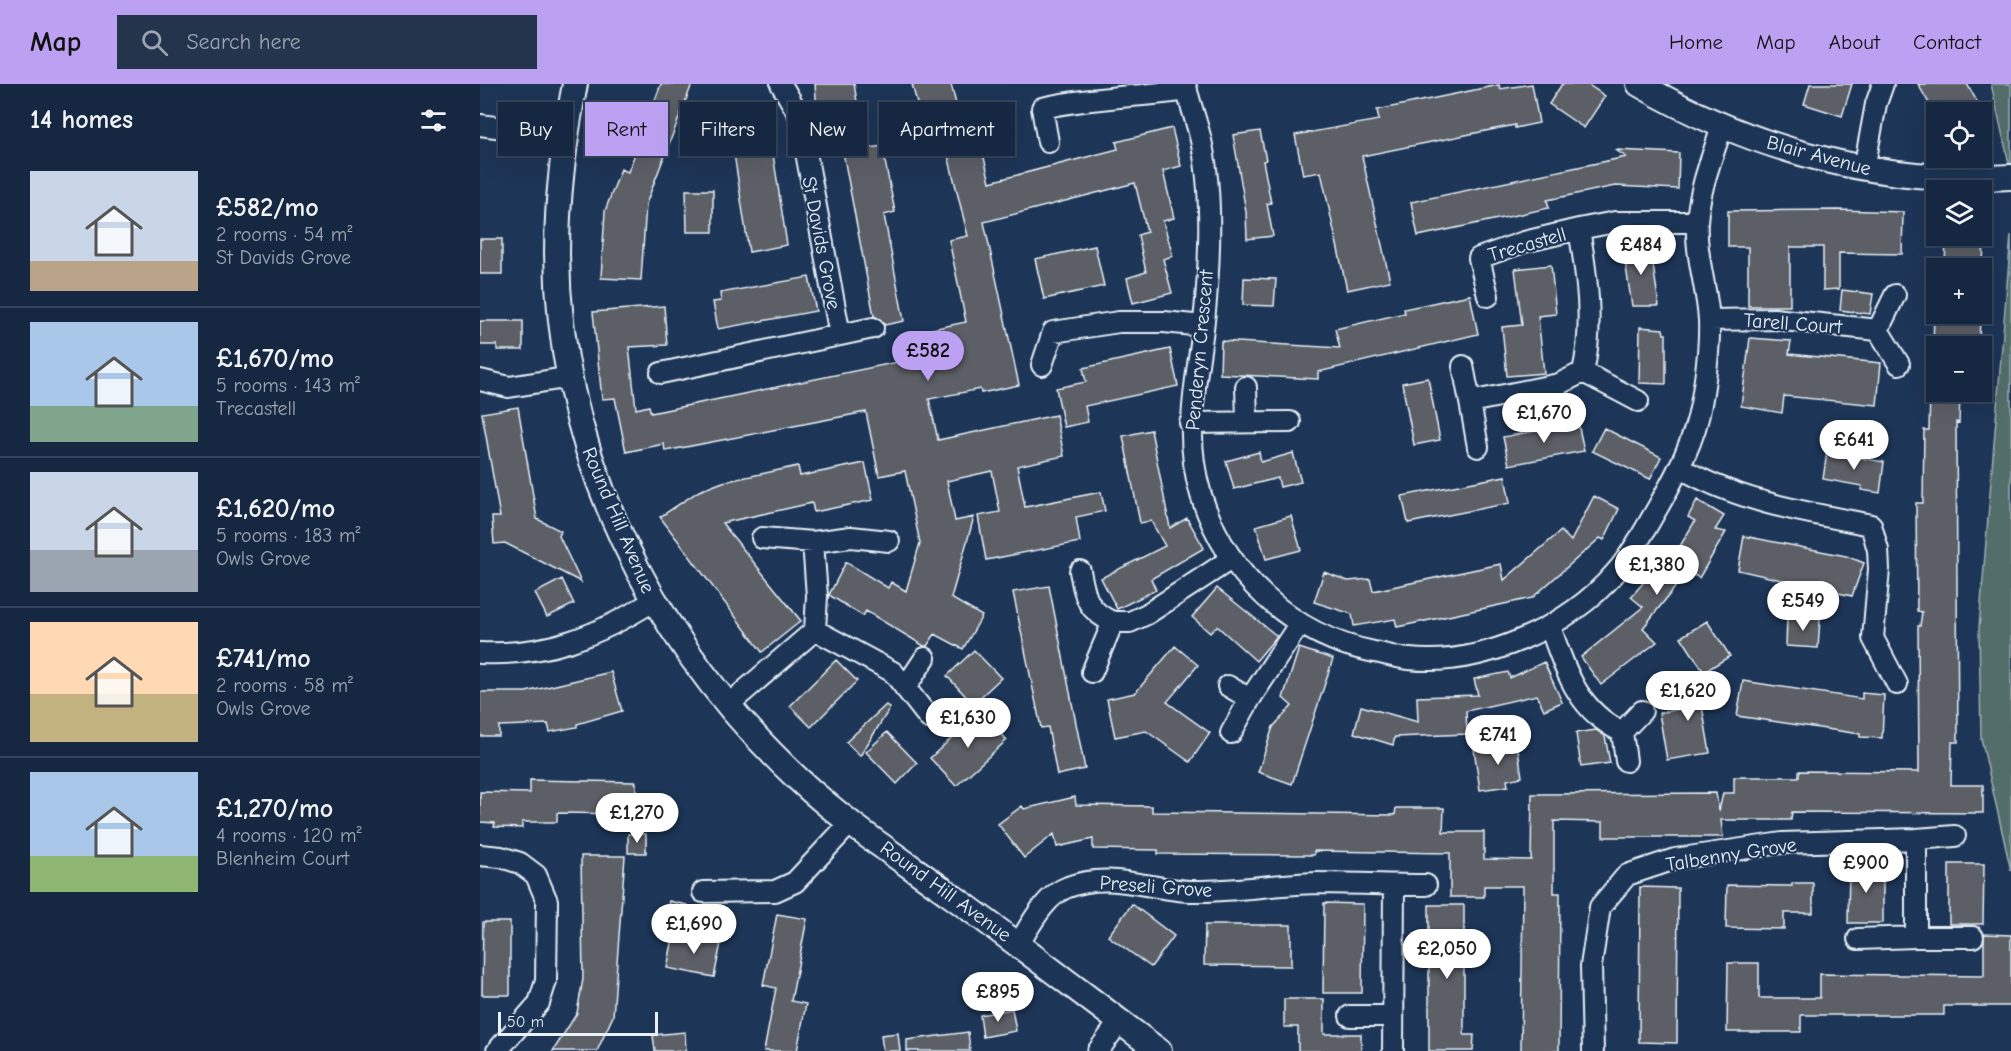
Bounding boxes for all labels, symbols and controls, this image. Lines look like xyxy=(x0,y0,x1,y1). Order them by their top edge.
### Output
search box xyxy=(117,15,537,69)
text: Map xyxy=(30,26,81,58)
icon: search xyxy=(138,26,171,59)
text: Search here xyxy=(186,29,301,55)
text: Home xyxy=(1669,30,1723,54)
text: Map xyxy=(1756,30,1796,54)
text: About xyxy=(1829,30,1880,54)
text: Contact xyxy=(1913,30,1981,54)
chip: Buy xyxy=(498,102,573,156)
chip: Rent xyxy=(585,102,668,156)
chip: Filters xyxy=(680,102,776,156)
chip: New xyxy=(788,102,867,156)
chip: Apartment xyxy=(879,102,1015,156)
map controls xyxy=(1926,102,1992,402)
button: locate xyxy=(1926,102,1992,168)
icon: filters xyxy=(417,104,450,137)
text: 14 homes xyxy=(30,105,133,135)
street label: Blair Avenue xyxy=(1764,131,1874,180)
street label: St Davids Grove xyxy=(797,175,846,312)
button: layers xyxy=(1926,180,1992,246)
text: £582/mo xyxy=(216,193,319,223)
icon: home xyxy=(78,195,150,267)
street label: Trecastell xyxy=(1485,222,1569,267)
text: 2 rooms · 54 m² xyxy=(216,223,352,246)
pin: £484 xyxy=(1605,225,1677,276)
text: £484 xyxy=(1620,233,1662,256)
text: St Davids Grove xyxy=(216,246,351,269)
button: + xyxy=(1926,258,1992,324)
street label: Penderyn Crescent xyxy=(1181,267,1218,431)
street label: Tarell Court xyxy=(1743,309,1844,339)
pin: £582 xyxy=(892,331,964,382)
button: − xyxy=(1926,336,1992,402)
text: £582 xyxy=(906,339,950,362)
text: £1,670/mo xyxy=(216,344,334,374)
icon: home xyxy=(78,346,150,418)
text: 5 rooms · 143 m² xyxy=(216,374,360,397)
pin: £1,670 xyxy=(1495,393,1593,444)
text: Trecastell xyxy=(216,397,296,420)
text: £1,670 xyxy=(1516,401,1572,424)
pin: £641 xyxy=(1818,420,1890,471)
text: £641 xyxy=(1834,428,1874,451)
street label: Round Hill Avenue xyxy=(577,444,660,597)
text: £1,620/mo xyxy=(216,494,335,524)
icon: home xyxy=(78,496,150,568)
text: 5 rooms · 183 m² xyxy=(216,524,361,547)
pin: £1,380 xyxy=(1608,545,1706,596)
text: Owls Grove xyxy=(216,547,310,570)
text: £1,380 xyxy=(1629,553,1685,576)
pin: £549 xyxy=(1767,581,1839,632)
text: £549 xyxy=(1781,589,1825,612)
text: £741/mo xyxy=(216,644,311,674)
icon: home xyxy=(78,646,150,718)
pin: £1,620 xyxy=(1639,671,1737,722)
text: 2 rooms · 58 m² xyxy=(216,674,353,697)
text: £1,620 xyxy=(1660,679,1716,702)
text: Owls Grove xyxy=(216,697,310,720)
pin: £1,630 xyxy=(919,698,1017,749)
text: £1,630 xyxy=(940,706,996,729)
pin: £741 xyxy=(1462,715,1534,766)
text: £741 xyxy=(1479,723,1517,746)
pin: £1,270 xyxy=(588,793,686,844)
text: £1,270/mo xyxy=(216,794,333,824)
icon: home xyxy=(78,796,150,868)
text: £1,270 xyxy=(609,801,665,824)
text: 4 rooms · 120 m² xyxy=(216,824,362,847)
street label: Talbenny Grove xyxy=(1664,833,1798,876)
street label: Round Hill Avenue xyxy=(876,836,1016,947)
pin: £900 xyxy=(1830,843,1902,894)
text: Blenheim Court xyxy=(216,847,349,870)
text: £900 xyxy=(1843,851,1889,874)
street label: Preseli Grove xyxy=(1099,871,1213,902)
pin: £1,690 xyxy=(645,904,743,955)
text: £1,690 xyxy=(665,912,723,935)
pin: £2,050 xyxy=(1398,929,1496,980)
text: £2,050 xyxy=(1417,937,1477,960)
pin: £895 xyxy=(962,972,1034,1023)
text: £895 xyxy=(976,980,1020,1003)
scale bar xyxy=(498,1009,658,1036)
text: 50 m xyxy=(507,1013,544,1031)

